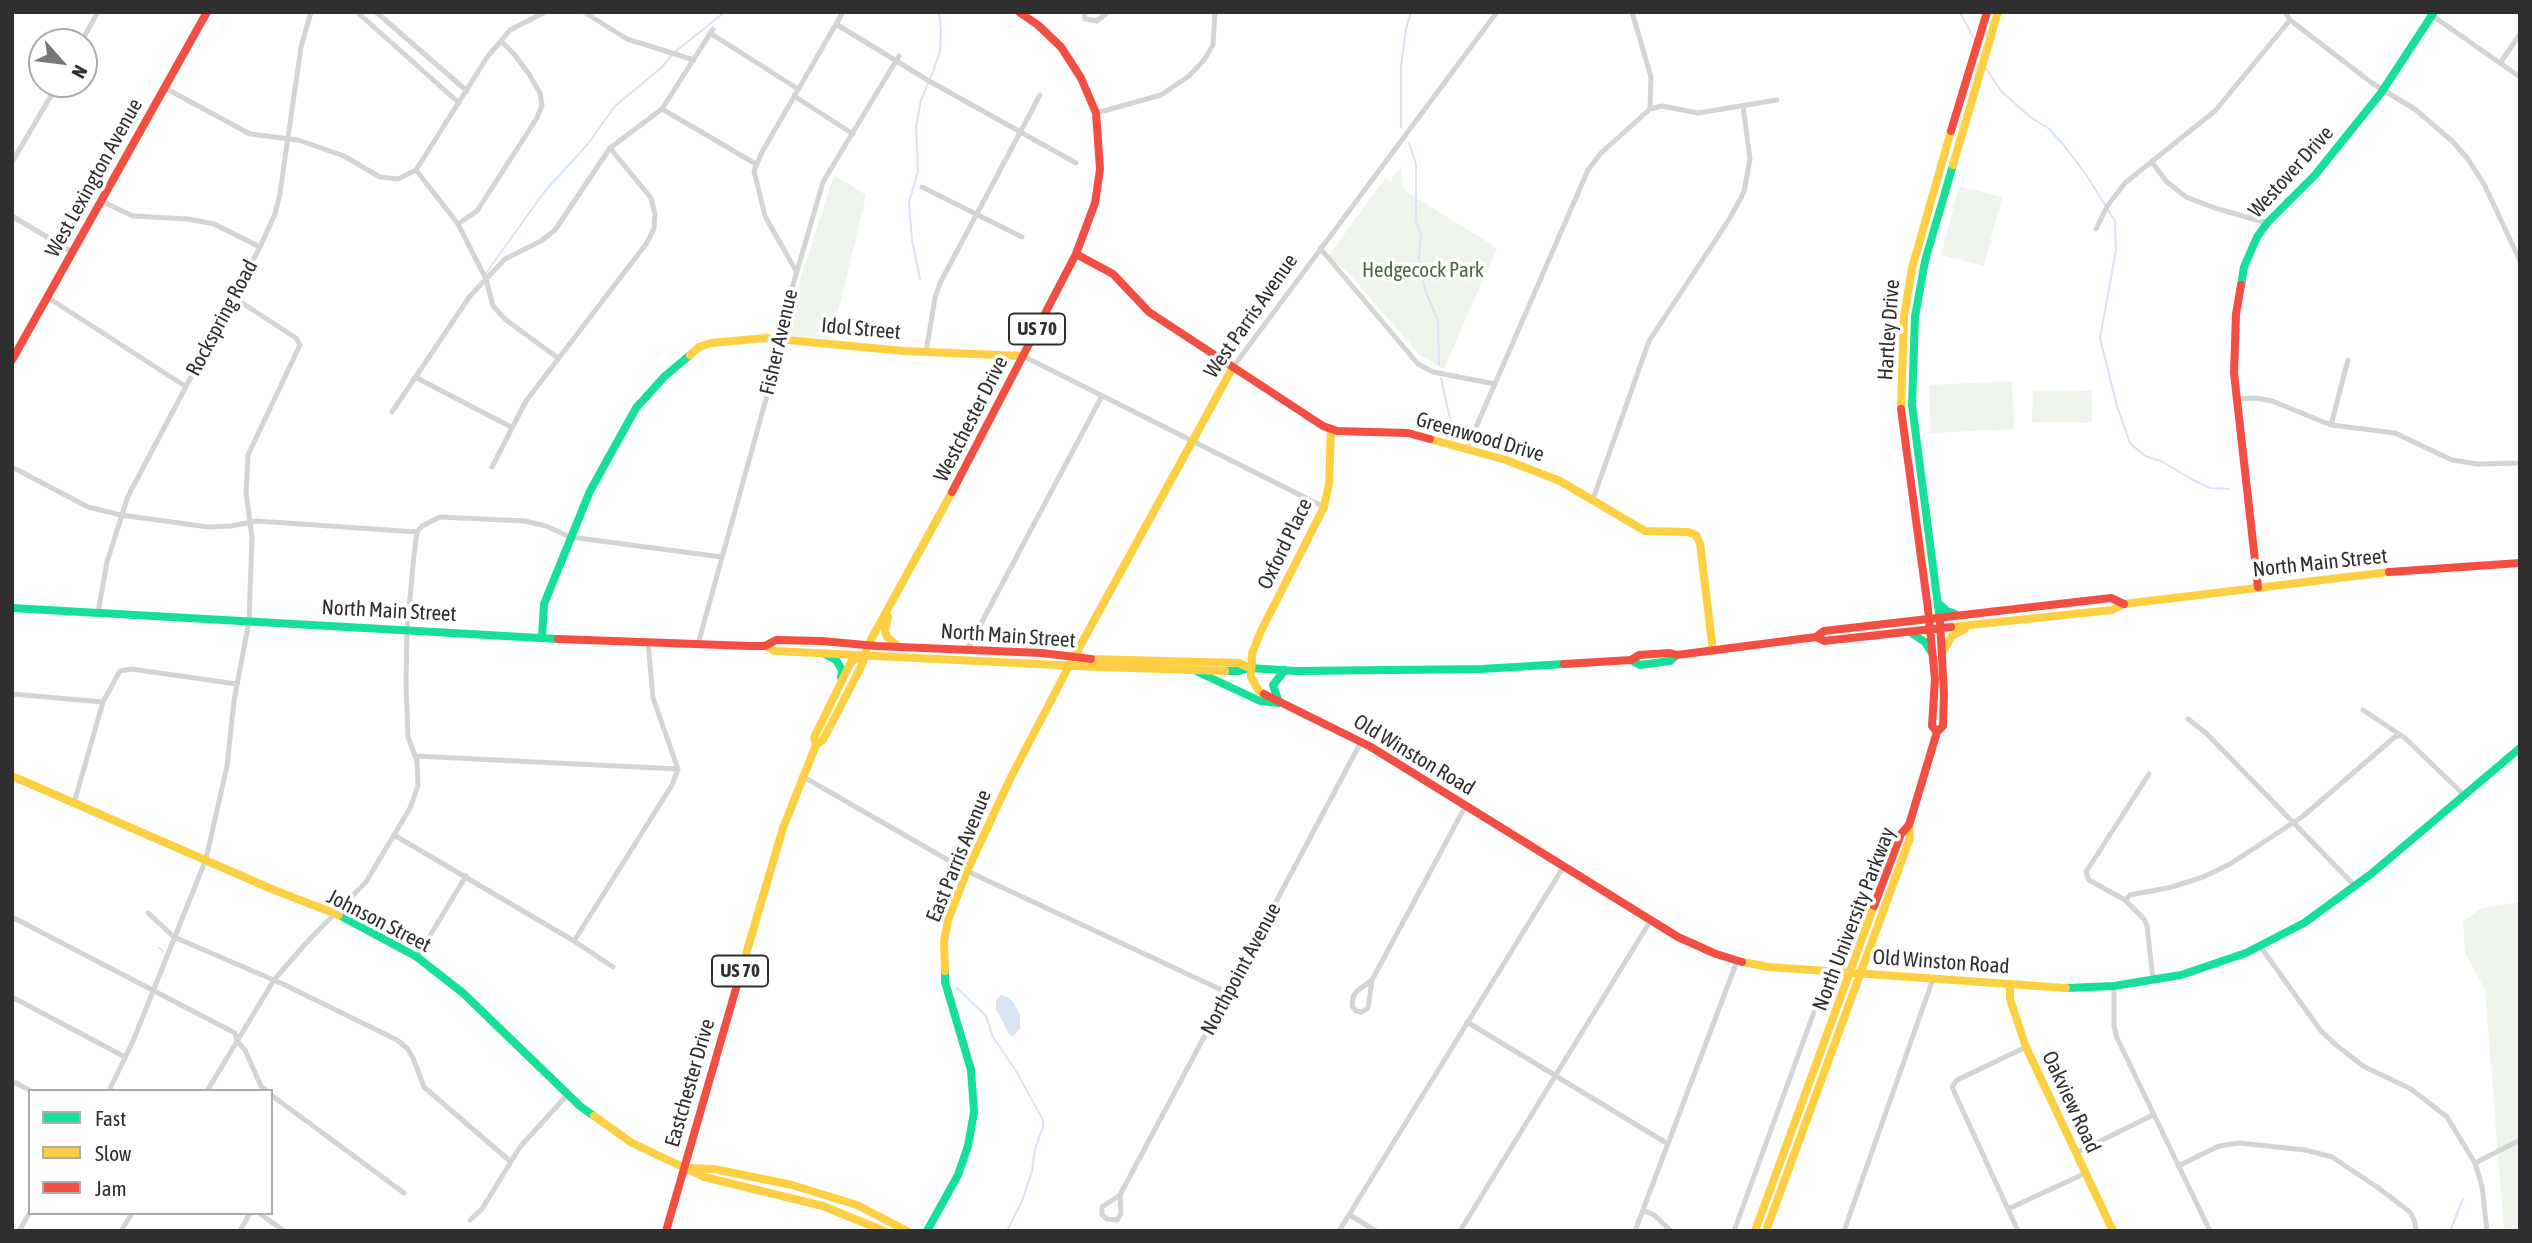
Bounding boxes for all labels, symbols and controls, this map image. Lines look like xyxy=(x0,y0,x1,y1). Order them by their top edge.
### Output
north arrow xyxy=(28,28,98,98)
text: N xyxy=(67,62,92,82)
street label: West Lexington Avenue xyxy=(40,94,148,262)
street label: Westover Drive xyxy=(2243,121,2339,223)
street label: West Parris Avenue xyxy=(1199,249,1303,383)
street label: Rockspring Road xyxy=(181,256,263,380)
park label: Hedgecock Park xyxy=(1362,257,1484,283)
street label: Hartley Drive xyxy=(1873,279,1905,381)
street label: Fisher Avenue xyxy=(755,287,803,397)
street label: Idol Street xyxy=(820,313,902,345)
road number: US 70 xyxy=(1009,314,1065,344)
street label: Westchester Drive xyxy=(929,352,1013,486)
street label: Greenwood Drive xyxy=(1413,407,1547,467)
street label: Oxford Place xyxy=(1252,494,1318,594)
street label: North Main Street xyxy=(2251,543,2389,583)
street label: North Main Street xyxy=(321,595,457,627)
street label: North Main Street xyxy=(940,619,1076,653)
street label: Old Winston Road xyxy=(1349,709,1479,801)
street label: East Parris Avenue xyxy=(921,786,997,926)
street label: North University Parkway xyxy=(1807,824,1901,1014)
street label: Johnson Street xyxy=(323,884,435,958)
street label: Northpoint Avenue xyxy=(1196,898,1286,1040)
street label: Old Winston Road xyxy=(1872,945,2010,979)
road number: US 70 xyxy=(712,956,768,987)
street label: Eastchester Drive xyxy=(660,1016,720,1150)
street label: Oakview Road xyxy=(2036,1047,2106,1157)
legend xyxy=(28,1089,273,1215)
text: Fast xyxy=(95,1106,126,1130)
text: Slow xyxy=(95,1141,131,1165)
text: Jam xyxy=(95,1176,127,1200)

